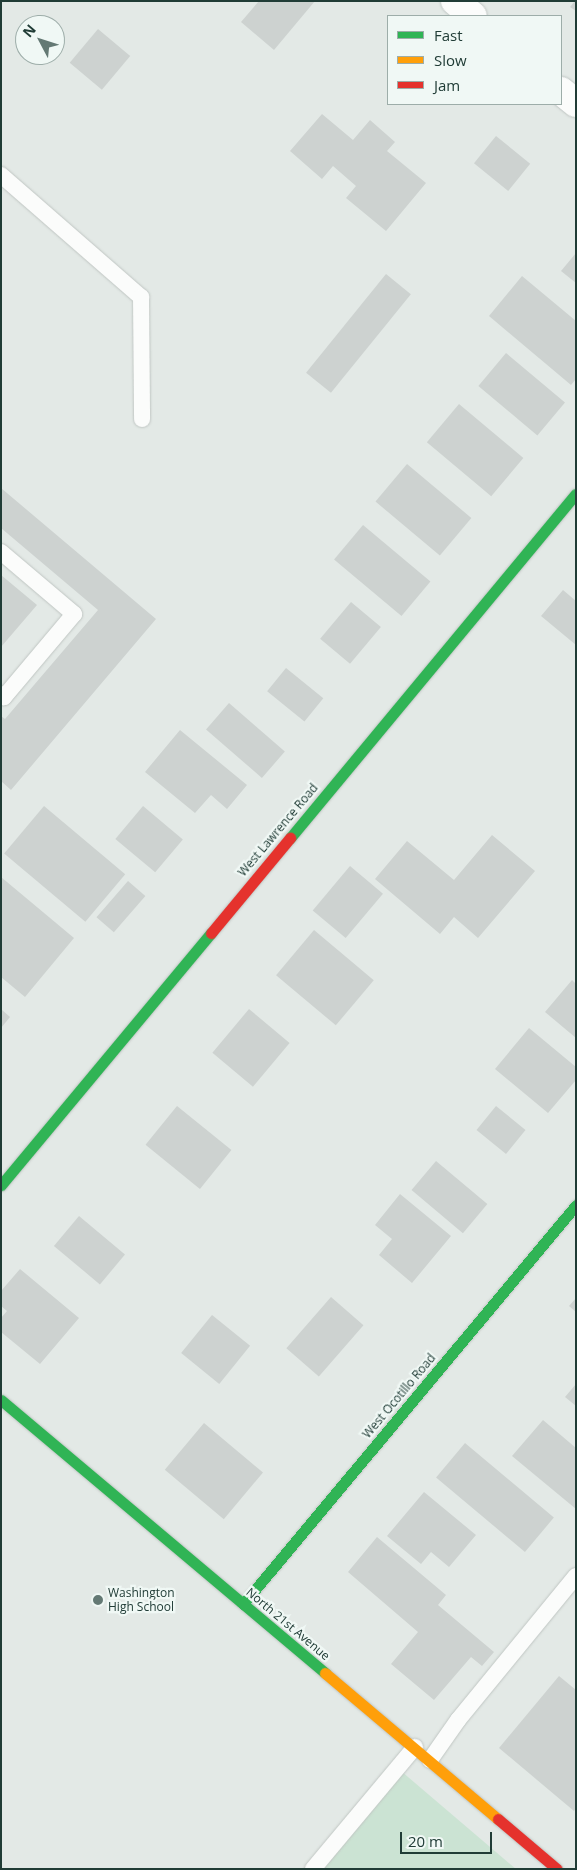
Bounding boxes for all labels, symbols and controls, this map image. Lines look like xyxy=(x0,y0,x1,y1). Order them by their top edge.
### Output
north arrow xyxy=(15,15,65,65)
legend xyxy=(387,15,562,105)
text: N xyxy=(18,20,40,41)
text: Fast xyxy=(434,25,463,45)
text: Slow xyxy=(434,50,467,70)
text: Jam xyxy=(434,75,460,95)
street label: West Lawrence Road xyxy=(235,781,321,879)
street label: West Ocotillo Road xyxy=(360,1351,438,1441)
street label: North 21st Avenue xyxy=(243,1585,333,1663)
place label: Washington High School xyxy=(108,1586,175,1614)
marker: Washington High School xyxy=(92,1594,104,1606)
scale bar xyxy=(402,1822,494,1854)
text: 20 m xyxy=(408,1831,443,1851)

